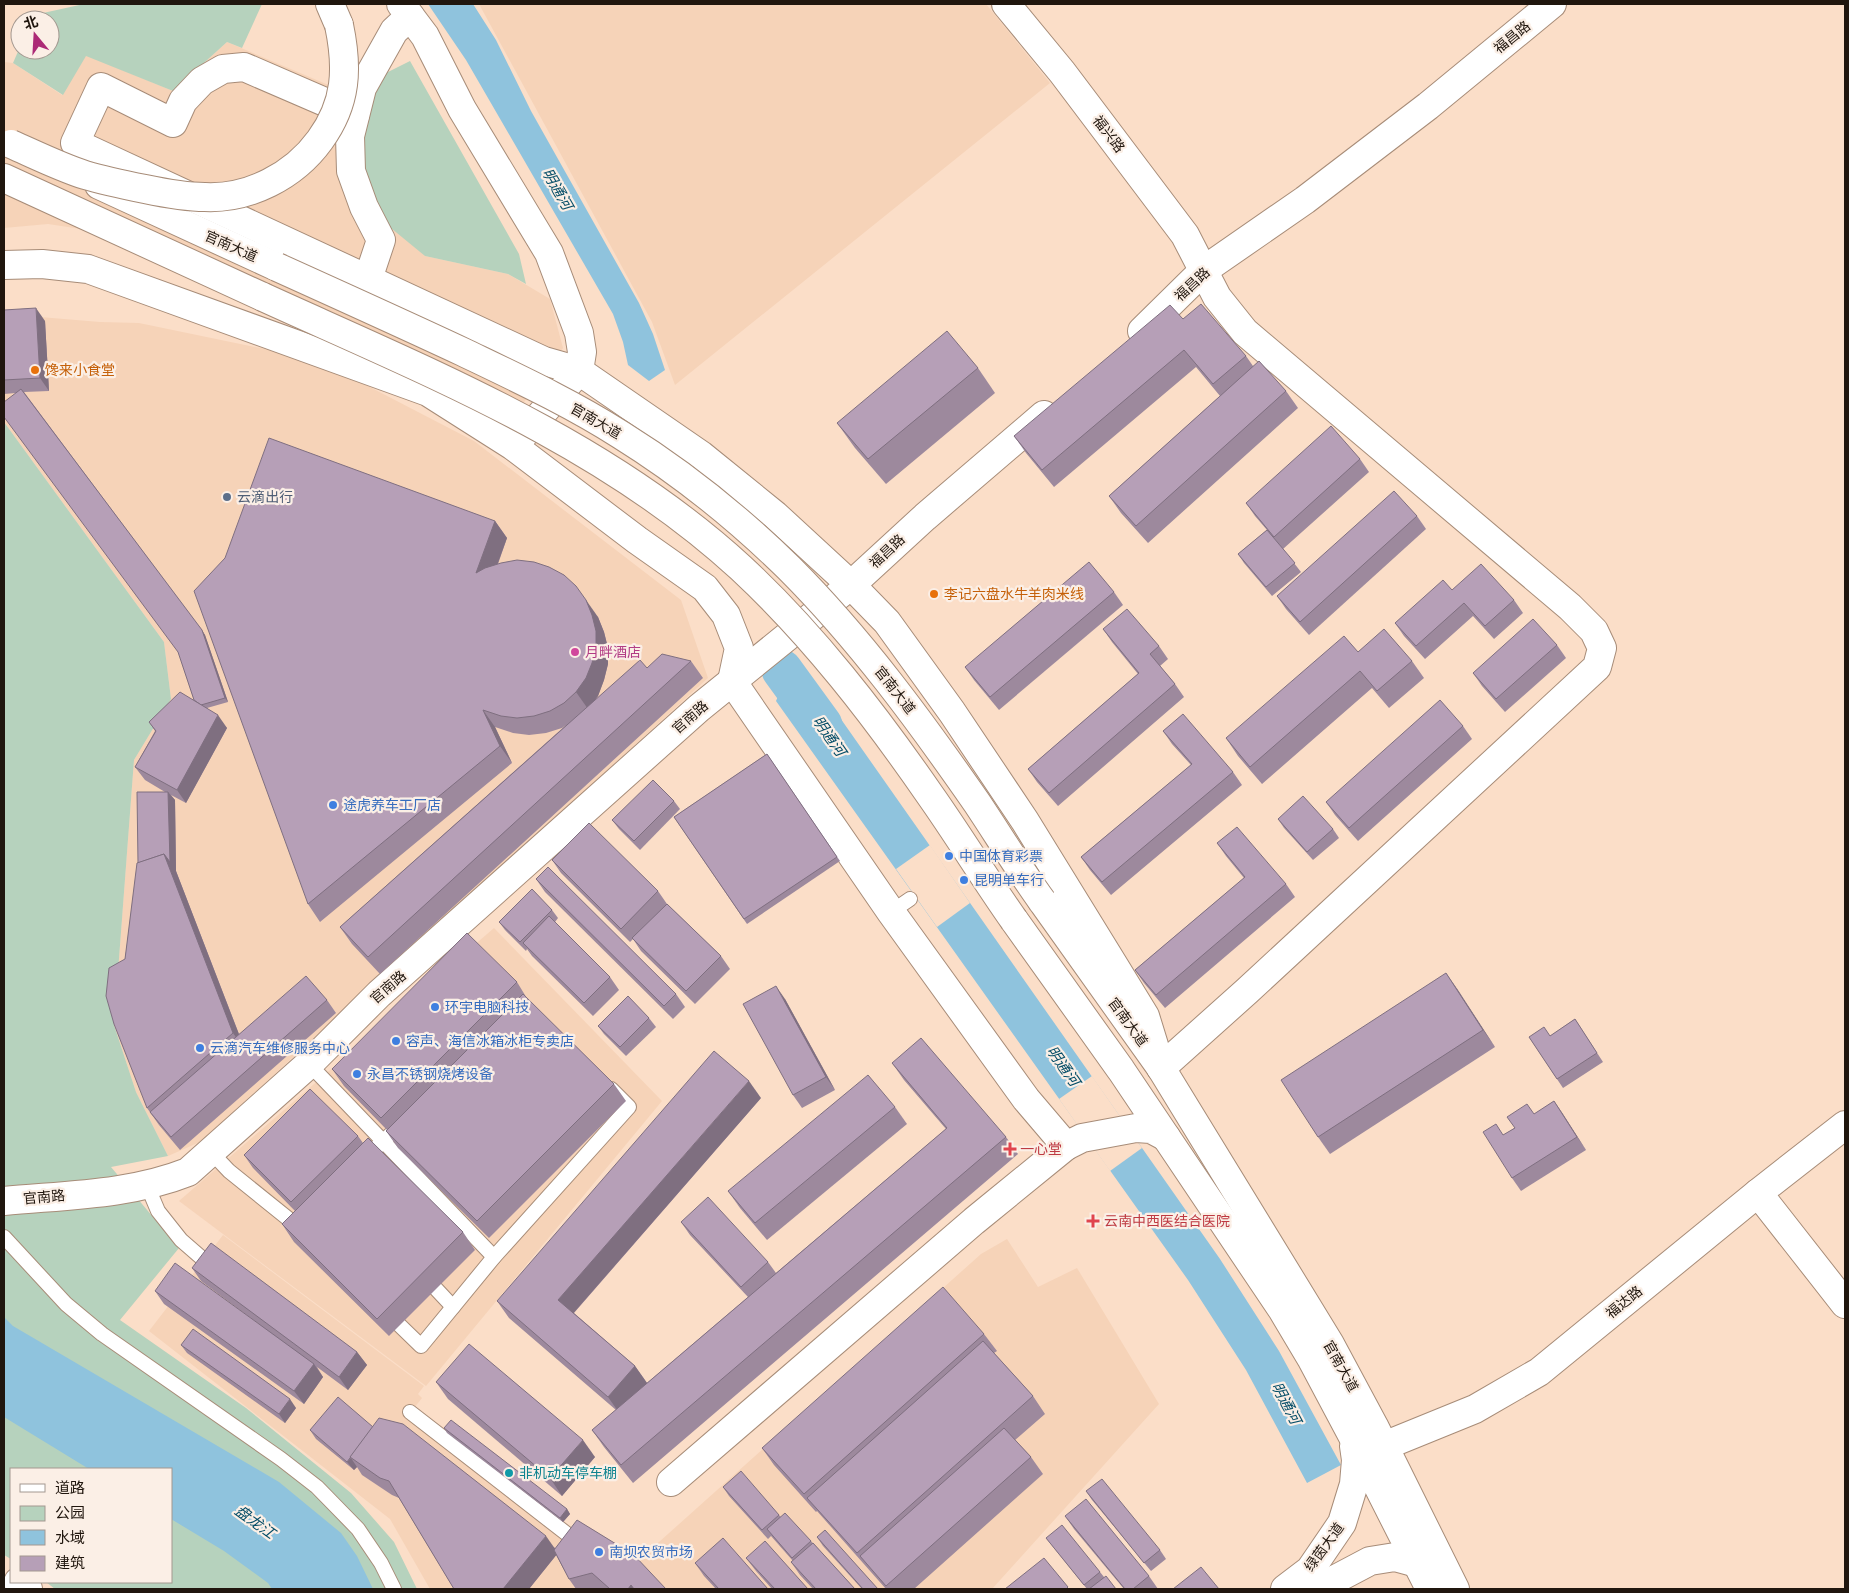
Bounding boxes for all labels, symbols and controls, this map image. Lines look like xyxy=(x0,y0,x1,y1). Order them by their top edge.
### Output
north arrow xyxy=(10,10,60,60)
text: 北 xyxy=(22,13,40,32)
street label: 福昌路 xyxy=(1491,18,1533,56)
street label: 福兴路 xyxy=(1090,112,1128,156)
water label: 明通河 xyxy=(538,165,578,216)
street label: 官南大道 xyxy=(202,227,260,265)
street label: 福昌路 xyxy=(1171,264,1213,304)
place label: 馋来小食堂 xyxy=(45,362,115,378)
marker: 馋来小食堂 xyxy=(29,364,41,376)
street label: 官南大道 xyxy=(568,400,624,442)
place label: 云滴出行 xyxy=(237,489,293,505)
marker: 云滴出行 xyxy=(221,491,233,503)
street label: 福昌路 xyxy=(866,531,908,571)
place label: 李记六盘水牛羊肉米线 xyxy=(944,586,1084,602)
marker: 李记六盘水牛羊肉米线 xyxy=(928,588,940,600)
place label: 月畔酒店 xyxy=(585,644,641,660)
marker: 月畔酒店 xyxy=(569,646,581,658)
street label: 官南大道 xyxy=(871,663,919,717)
street label: 官南路 xyxy=(669,697,711,737)
water label: 明通河 xyxy=(809,712,851,762)
place label: 途虎养车工厂店 xyxy=(343,797,441,813)
marker: 途虎养车工厂店 xyxy=(327,799,339,811)
place label: 中国体育彩票 xyxy=(959,848,1043,864)
marker: 中国体育彩票 xyxy=(943,850,955,862)
place label: 昆明单车行 xyxy=(974,872,1044,888)
marker: 昆明单车行 xyxy=(958,874,970,886)
street label: 官南路 xyxy=(367,967,409,1007)
street label: 官南大道 xyxy=(1105,995,1151,1049)
place label: 环宇电脑科技 xyxy=(445,999,529,1015)
marker: 环宇电脑科技 xyxy=(429,1001,441,1013)
place label: 容声、海信冰箱冰柜专卖店 xyxy=(406,1033,574,1049)
marker: 容声、海信冰箱冰柜专卖店 xyxy=(390,1035,402,1047)
place label: 云滴汽车维修服务中心 xyxy=(210,1040,350,1056)
marker: 云滴汽车维修服务中心 xyxy=(194,1042,206,1054)
water label: 明通河 xyxy=(1043,1042,1085,1092)
place label: 永昌不锈钢烧烤设备 xyxy=(367,1066,493,1082)
marker: 永昌不锈钢烧烤设备 xyxy=(351,1068,363,1080)
place label: 一心堂 xyxy=(1020,1141,1062,1157)
marker: 一心堂 xyxy=(1004,1143,1016,1155)
street label: 官南路 xyxy=(22,1187,66,1207)
place label: 云南中西医结合医院 xyxy=(1104,1213,1230,1229)
marker: 云南中西医结合医院 xyxy=(1086,1214,1100,1228)
street label: 福达路 xyxy=(1603,1283,1645,1321)
street label: 官南大道 xyxy=(1320,1338,1362,1394)
water label: 明通河 xyxy=(1267,1379,1306,1430)
place label: 非机动车停车棚 xyxy=(519,1465,617,1481)
marker: 非机动车停车棚 xyxy=(503,1467,515,1479)
legend xyxy=(10,1468,172,1583)
text: 道路 xyxy=(55,1479,85,1497)
water label: 盘龙江 xyxy=(232,1501,280,1544)
text: 公园 xyxy=(55,1504,85,1522)
street label: 绿茵大道 xyxy=(1301,1520,1347,1574)
text: 水域 xyxy=(55,1529,85,1547)
place label: 南坝农贸市场 xyxy=(609,1544,693,1560)
marker: 南坝农贸市场 xyxy=(593,1546,605,1558)
text: 建筑 xyxy=(55,1554,85,1572)

